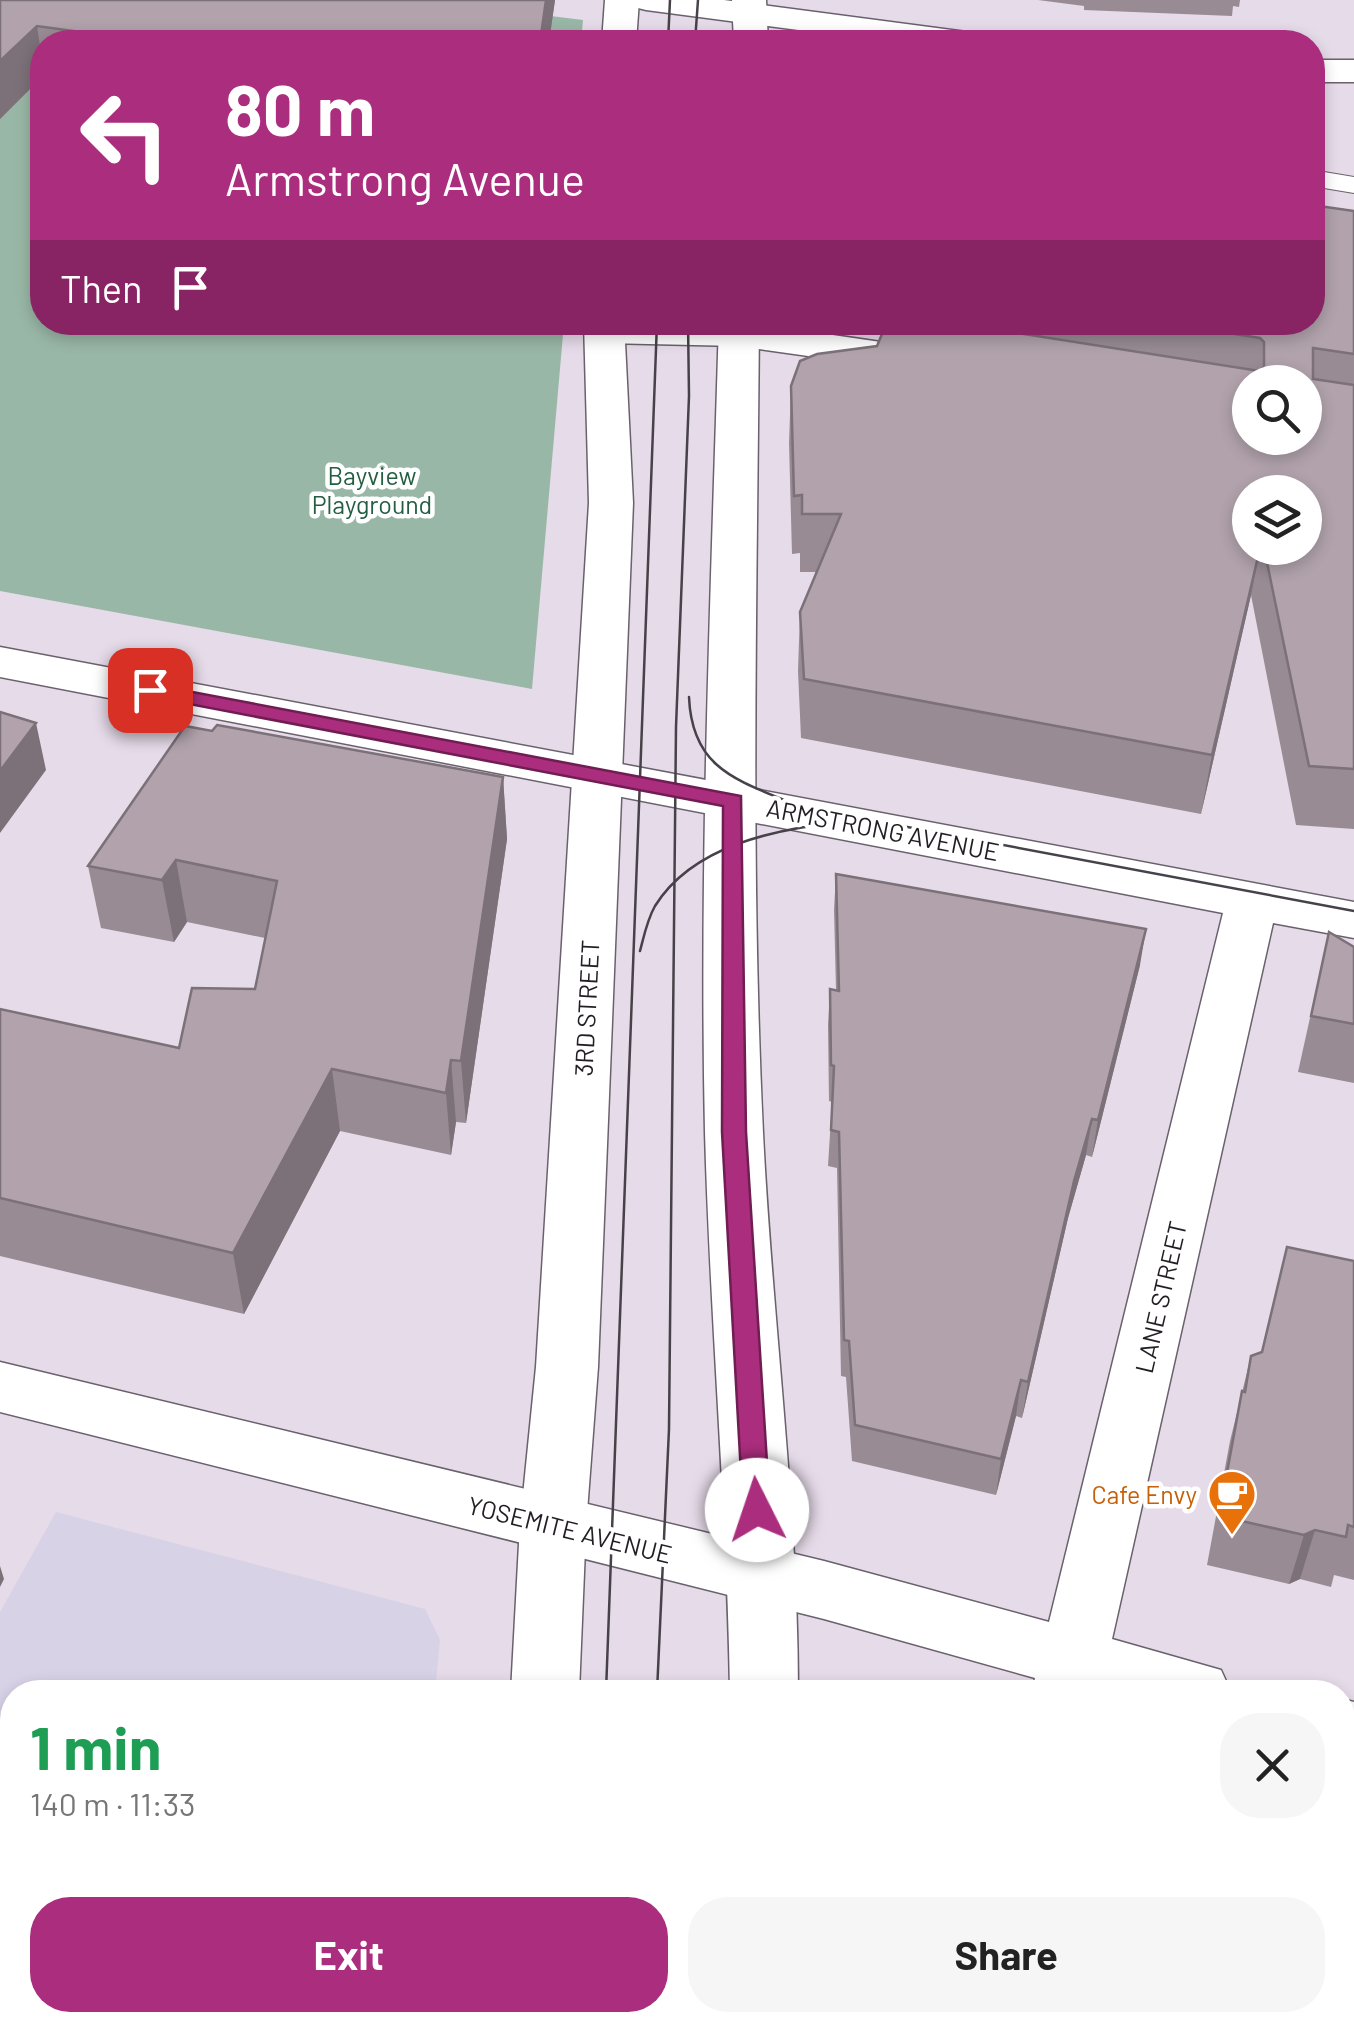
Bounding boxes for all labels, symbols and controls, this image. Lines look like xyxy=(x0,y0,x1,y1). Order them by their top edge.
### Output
text: 80 m xyxy=(225,66,375,150)
icon: left xyxy=(60,70,190,200)
text: Armstrong Avenue xyxy=(225,151,585,205)
icon: arrive xyxy=(163,260,218,315)
text: Then xyxy=(60,265,143,311)
map controls xyxy=(1232,365,1322,565)
button: search xyxy=(1232,365,1322,455)
park label: Bayview Playground xyxy=(312,460,432,519)
button: layers xyxy=(1232,475,1322,565)
pin xyxy=(108,648,193,733)
icon: arrive xyxy=(123,663,178,718)
street label: ARMSTRONG AVENUE xyxy=(764,792,1002,866)
street label: 3RD STREET xyxy=(567,939,605,1077)
street label: LANE STREET xyxy=(1128,1218,1192,1376)
position arrow xyxy=(705,1458,809,1562)
cafe icon: Cafe Envy xyxy=(1206,1468,1258,1536)
place label: Cafe Envy xyxy=(1091,1479,1197,1509)
street label: YOSEMITE AVENUE xyxy=(465,1489,675,1569)
text: 1 min xyxy=(30,1710,161,1782)
button: close xyxy=(1220,1713,1325,1818)
text: 140 m · 11:33 xyxy=(30,1784,196,1822)
button: Exit xyxy=(30,1897,668,2012)
button: Share xyxy=(688,1897,1325,2012)

